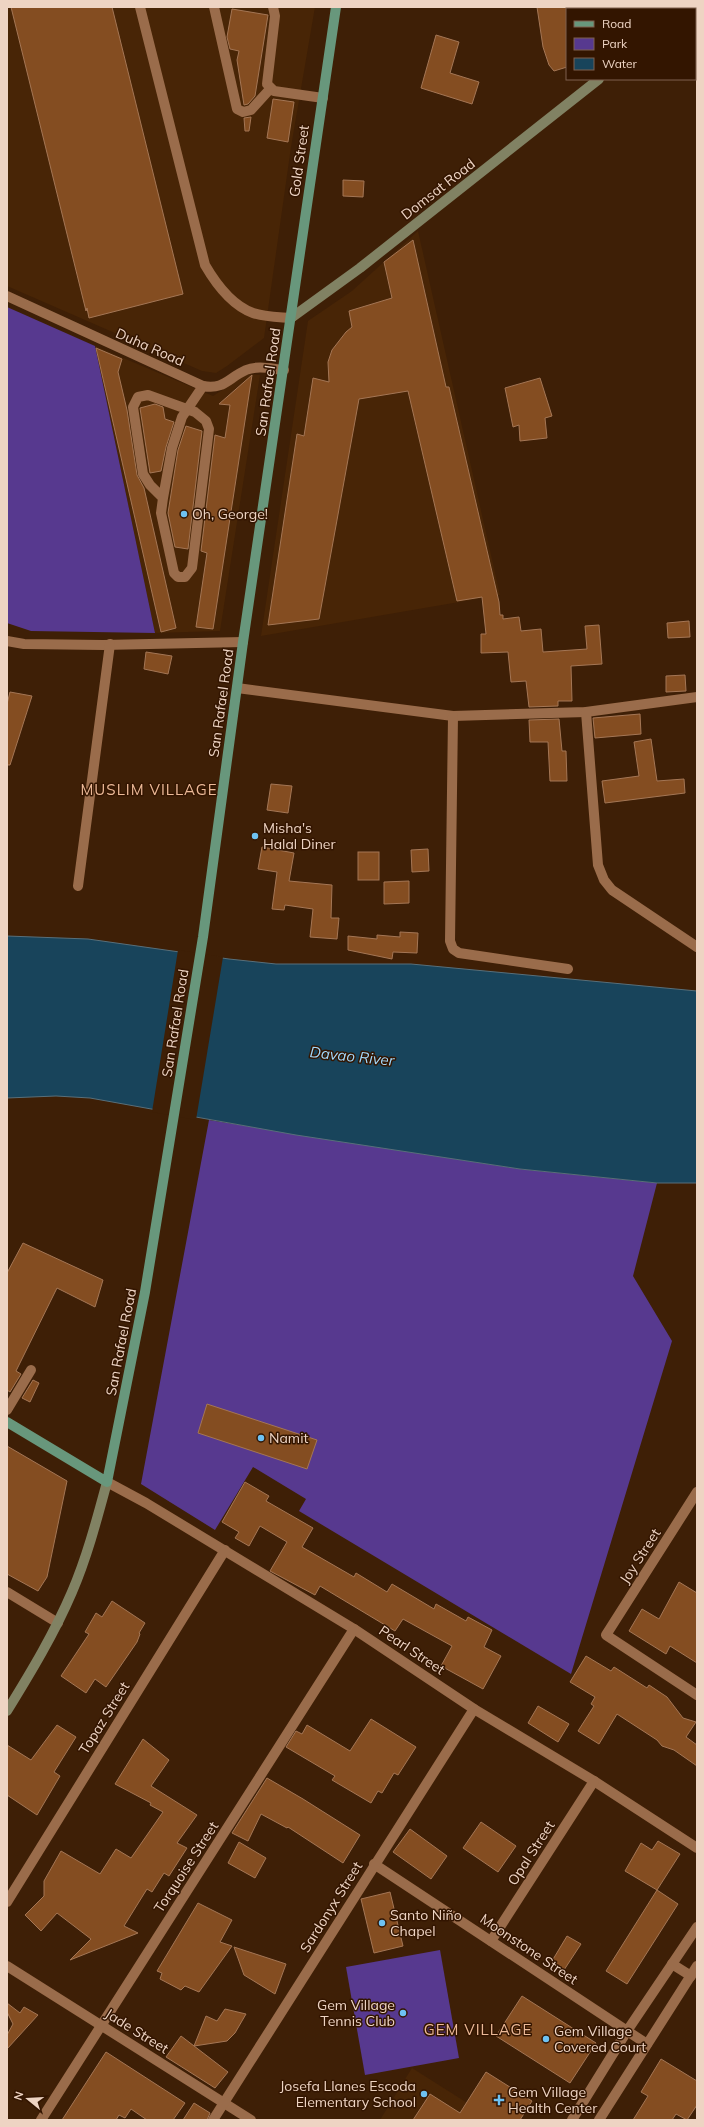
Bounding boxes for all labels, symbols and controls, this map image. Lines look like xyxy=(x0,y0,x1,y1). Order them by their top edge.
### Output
legend xyxy=(566,8,696,80)
text: Road xyxy=(602,16,631,31)
text: Park xyxy=(602,36,628,51)
text: Water xyxy=(602,56,638,71)
street label: Gold Street xyxy=(285,124,313,198)
street label: Domsat Road xyxy=(397,155,479,223)
street label: Duha Road xyxy=(113,324,187,370)
street label: San Rafael Road xyxy=(252,327,284,437)
place label: Oh, George! xyxy=(192,505,268,523)
marker: Oh, George! xyxy=(179,509,189,519)
street label: San Rafael Road xyxy=(205,648,237,758)
district label: MUSLIM VILLAGE xyxy=(80,780,218,799)
place label: Misha's Halal Diner xyxy=(263,819,336,853)
marker: Misha's Halal Diner xyxy=(250,831,260,841)
street label: San Rafael Road xyxy=(158,968,192,1078)
water label: Davao River xyxy=(309,1042,396,1070)
street label: San Rafael Road xyxy=(102,1287,140,1397)
place label: Namit xyxy=(269,1429,308,1447)
marker: Namit xyxy=(256,1433,266,1443)
street label: Joy Street xyxy=(615,1525,665,1587)
street label: Pearl Street xyxy=(376,1621,448,1679)
street label: Topaz Street xyxy=(75,1678,133,1757)
street label: Opal Street xyxy=(503,1817,559,1889)
street label: Torquoise Street xyxy=(150,1818,222,1916)
street label: Sardonyx Street xyxy=(296,1858,366,1956)
place label: Santo Niño Chapel xyxy=(390,1906,462,1940)
street label: Moonstone Street xyxy=(477,1910,581,1988)
marker: Santo Niño Chapel xyxy=(377,1918,387,1928)
place label: Gem Village Tennis Club xyxy=(317,1996,395,2030)
street label: Jade Street xyxy=(102,2004,172,2058)
marker: Gem Village Tennis Club xyxy=(398,2008,408,2018)
district label: GEM VILLAGE xyxy=(424,2020,532,2039)
place label: Gem Village Covered Court xyxy=(554,2022,646,2056)
marker: Gem Village Covered Court xyxy=(541,2034,551,2044)
place label: Josefa Llanes Escoda Elementary School xyxy=(280,2077,416,2111)
north arrow xyxy=(8,2079,48,2119)
place label: Gem Village Health Center xyxy=(508,2083,598,2117)
marker: Josefa Llanes Escoda Elementary School xyxy=(419,2089,429,2099)
text: N xyxy=(11,2090,26,2102)
marker: Gem Village Health Center xyxy=(493,2094,505,2106)

